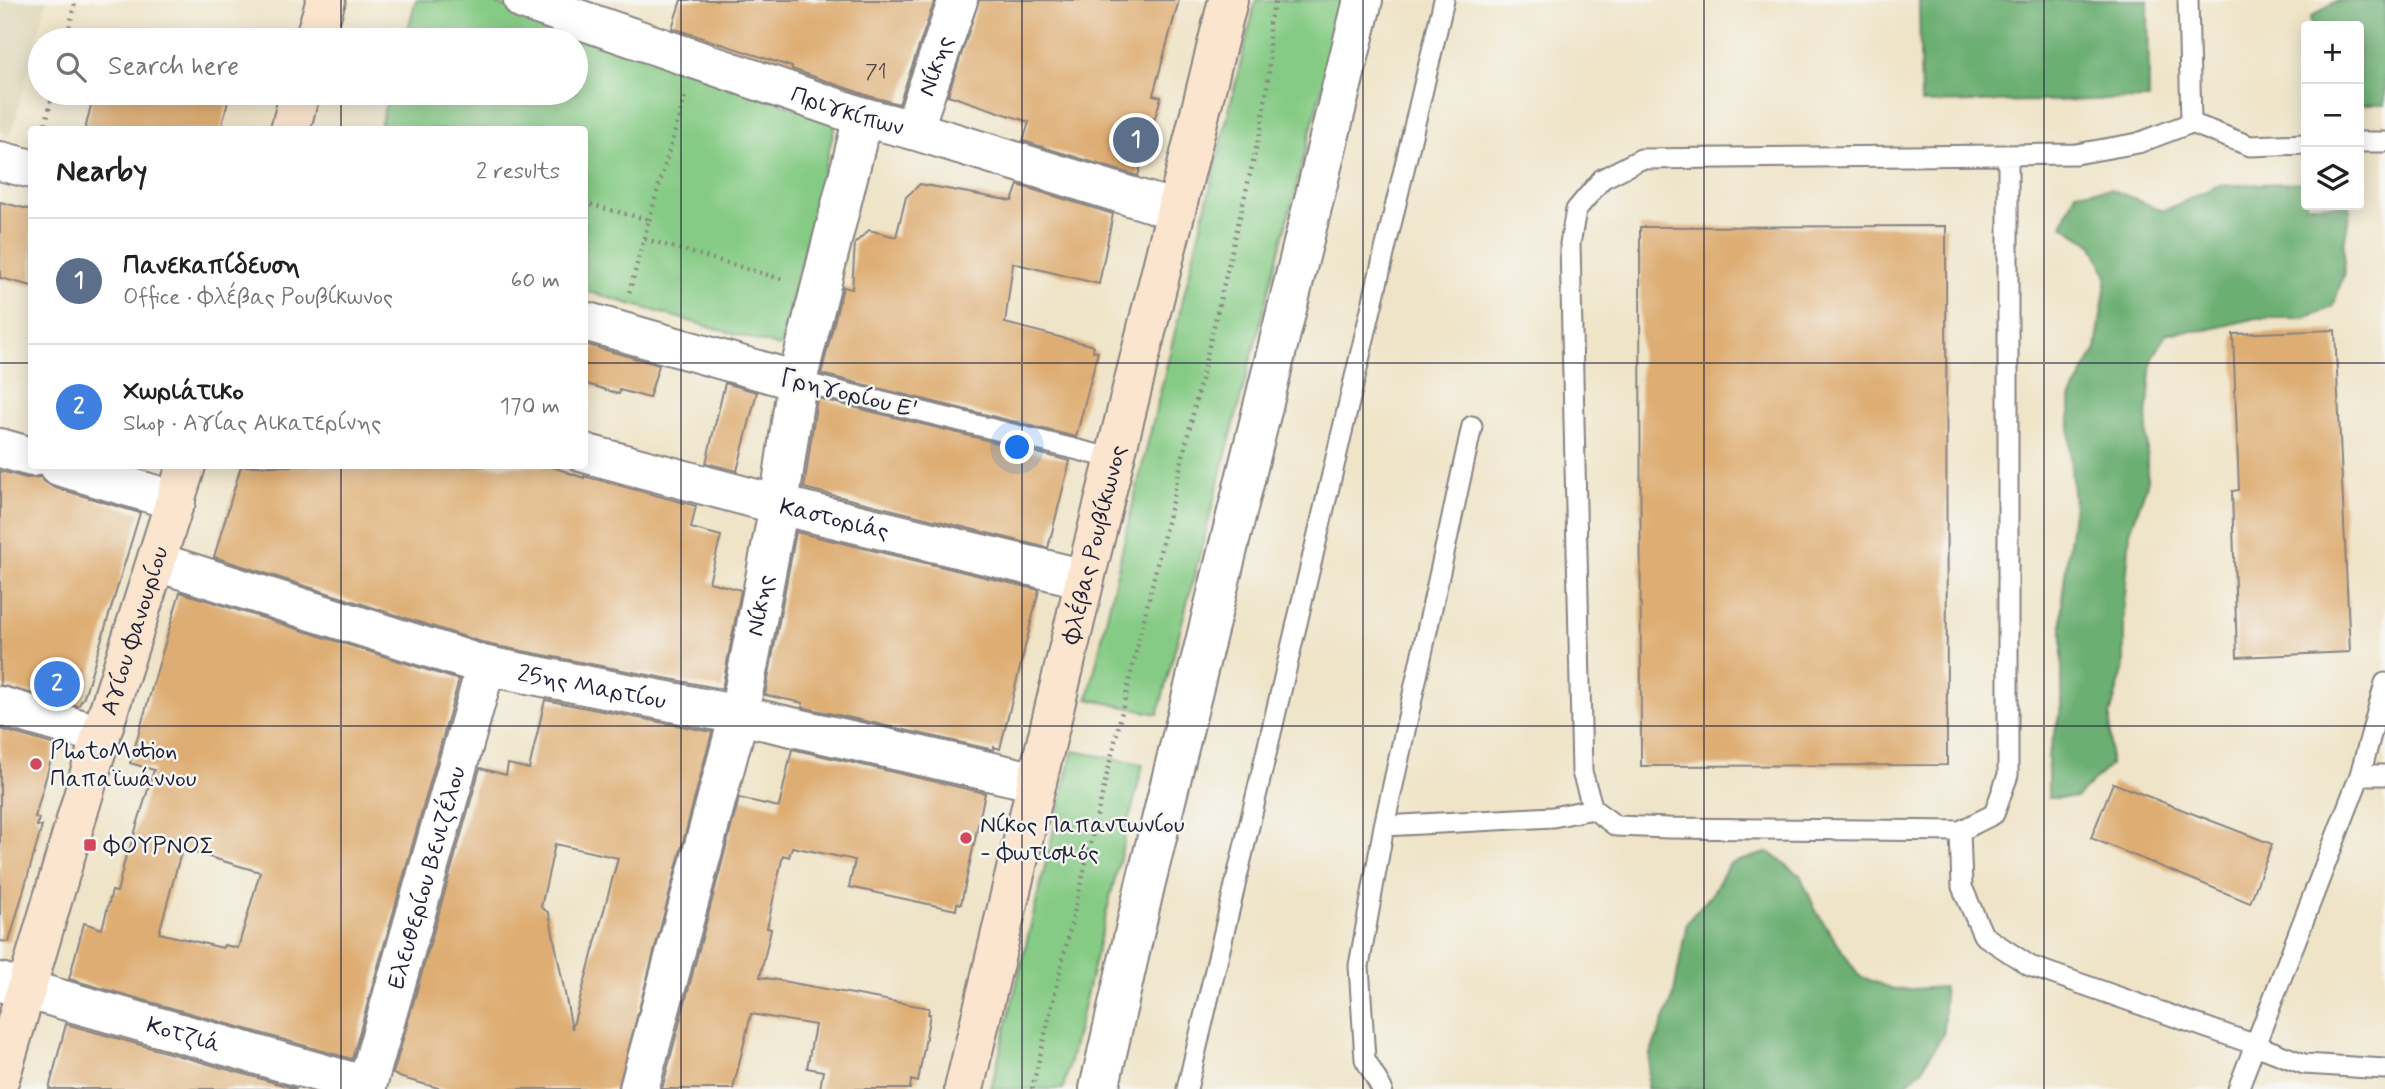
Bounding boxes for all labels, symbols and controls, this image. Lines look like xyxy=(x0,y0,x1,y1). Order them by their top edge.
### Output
map controls xyxy=(2301,21,2364,210)
button: + xyxy=(2301,21,2364,84)
search box xyxy=(28,28,588,105)
street label: Νίκης xyxy=(912,32,961,101)
icon: search xyxy=(52,48,90,86)
text: Search here xyxy=(108,50,239,84)
house number: 71 xyxy=(865,58,887,86)
street label: Πριγκίπων xyxy=(787,79,907,144)
button: − xyxy=(2301,84,2364,147)
pin: 1 xyxy=(1113,114,1159,166)
button: layers xyxy=(2301,147,2364,210)
text: Nearby xyxy=(56,152,147,191)
text: 2 results xyxy=(476,157,560,187)
text: Πανεκαπίδευση xyxy=(123,249,300,283)
text: 1 xyxy=(74,266,84,296)
text: 60 m xyxy=(511,266,560,296)
text: Office · Φλέβας Ρουβίκωνος xyxy=(123,283,393,313)
street label: Γρηγορίου Ε' xyxy=(777,363,920,426)
text: Χωριάτικο xyxy=(123,375,244,409)
text: 2 xyxy=(73,392,85,422)
text: 170 m xyxy=(500,392,560,422)
text: Shop · Αγίας Αικατερίνης xyxy=(123,409,381,439)
your location xyxy=(1000,430,1034,464)
street label: Φλέβας Ρουβίκωνος xyxy=(1056,442,1135,648)
street label: Καστοριάς xyxy=(776,492,892,548)
street label: Αγίου Φανουρίου xyxy=(94,542,177,720)
street label: Νίκης xyxy=(740,572,782,639)
pin: 2 xyxy=(34,658,80,710)
street label: 25ης Μαρτίου xyxy=(515,658,669,718)
place label: PhotoMotion Παπαϊωάννου xyxy=(50,736,197,795)
marker: PhotoMotion Παπαϊωάννου xyxy=(28,756,44,772)
street label: Ελευθερίου Βενιζέλου xyxy=(381,763,474,993)
place label: Νίκος Παπαντωνίου - Φωτισμός xyxy=(980,810,1185,869)
marker: Νίκος Παπαντωνίου - Φωτισμός xyxy=(958,830,974,846)
place label: ΦΟΥΡΝΟΣ xyxy=(103,831,214,862)
marker: ΦΟΥΡΝΟΣ xyxy=(82,837,98,853)
street label: Κοτζιά xyxy=(143,1010,224,1061)

